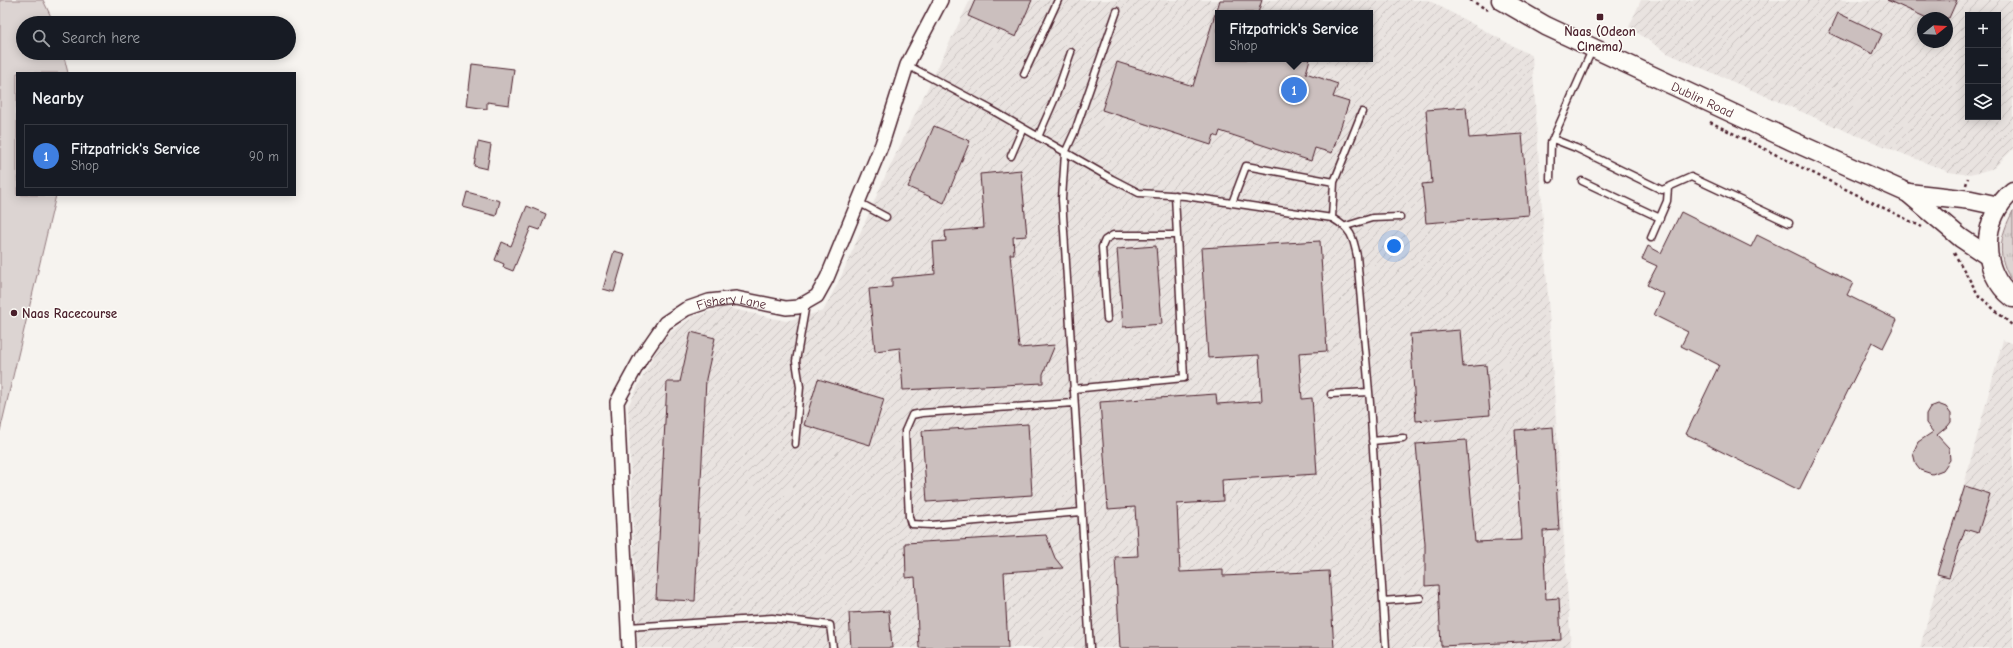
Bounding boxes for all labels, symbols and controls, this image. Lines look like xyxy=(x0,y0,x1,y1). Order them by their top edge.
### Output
popup xyxy=(1215,10,1373,62)
marker: Naas (Odeon Cinema) xyxy=(1595,12,1605,22)
north arrow xyxy=(1917,12,1953,48)
map controls xyxy=(1965,12,2001,120)
button: + xyxy=(1965,12,2001,48)
search box xyxy=(16,16,296,60)
text: Fitzpatrick's Service xyxy=(1230,20,1358,38)
place label: Naas (Odeon Cinema) xyxy=(1564,24,1636,54)
icon: search xyxy=(30,27,52,49)
text: Search here xyxy=(62,29,140,47)
text: Shop xyxy=(1230,38,1257,53)
button: − xyxy=(1965,48,2001,84)
pin: 1 xyxy=(1281,75,1307,105)
street label: Dublin Road xyxy=(1669,79,1736,121)
button: layers xyxy=(1965,84,2001,120)
text: Nearby xyxy=(32,89,83,108)
text: Fitzpatrick's Service xyxy=(71,140,200,158)
text: 1 xyxy=(43,149,49,164)
text: 90 m xyxy=(249,149,279,164)
text: Shop xyxy=(71,158,99,173)
your location xyxy=(1384,236,1404,256)
street label: Fishery Lane xyxy=(694,291,768,313)
place label: Naas Racecourse xyxy=(22,306,118,321)
marker: Naas Racecourse xyxy=(9,308,19,318)

